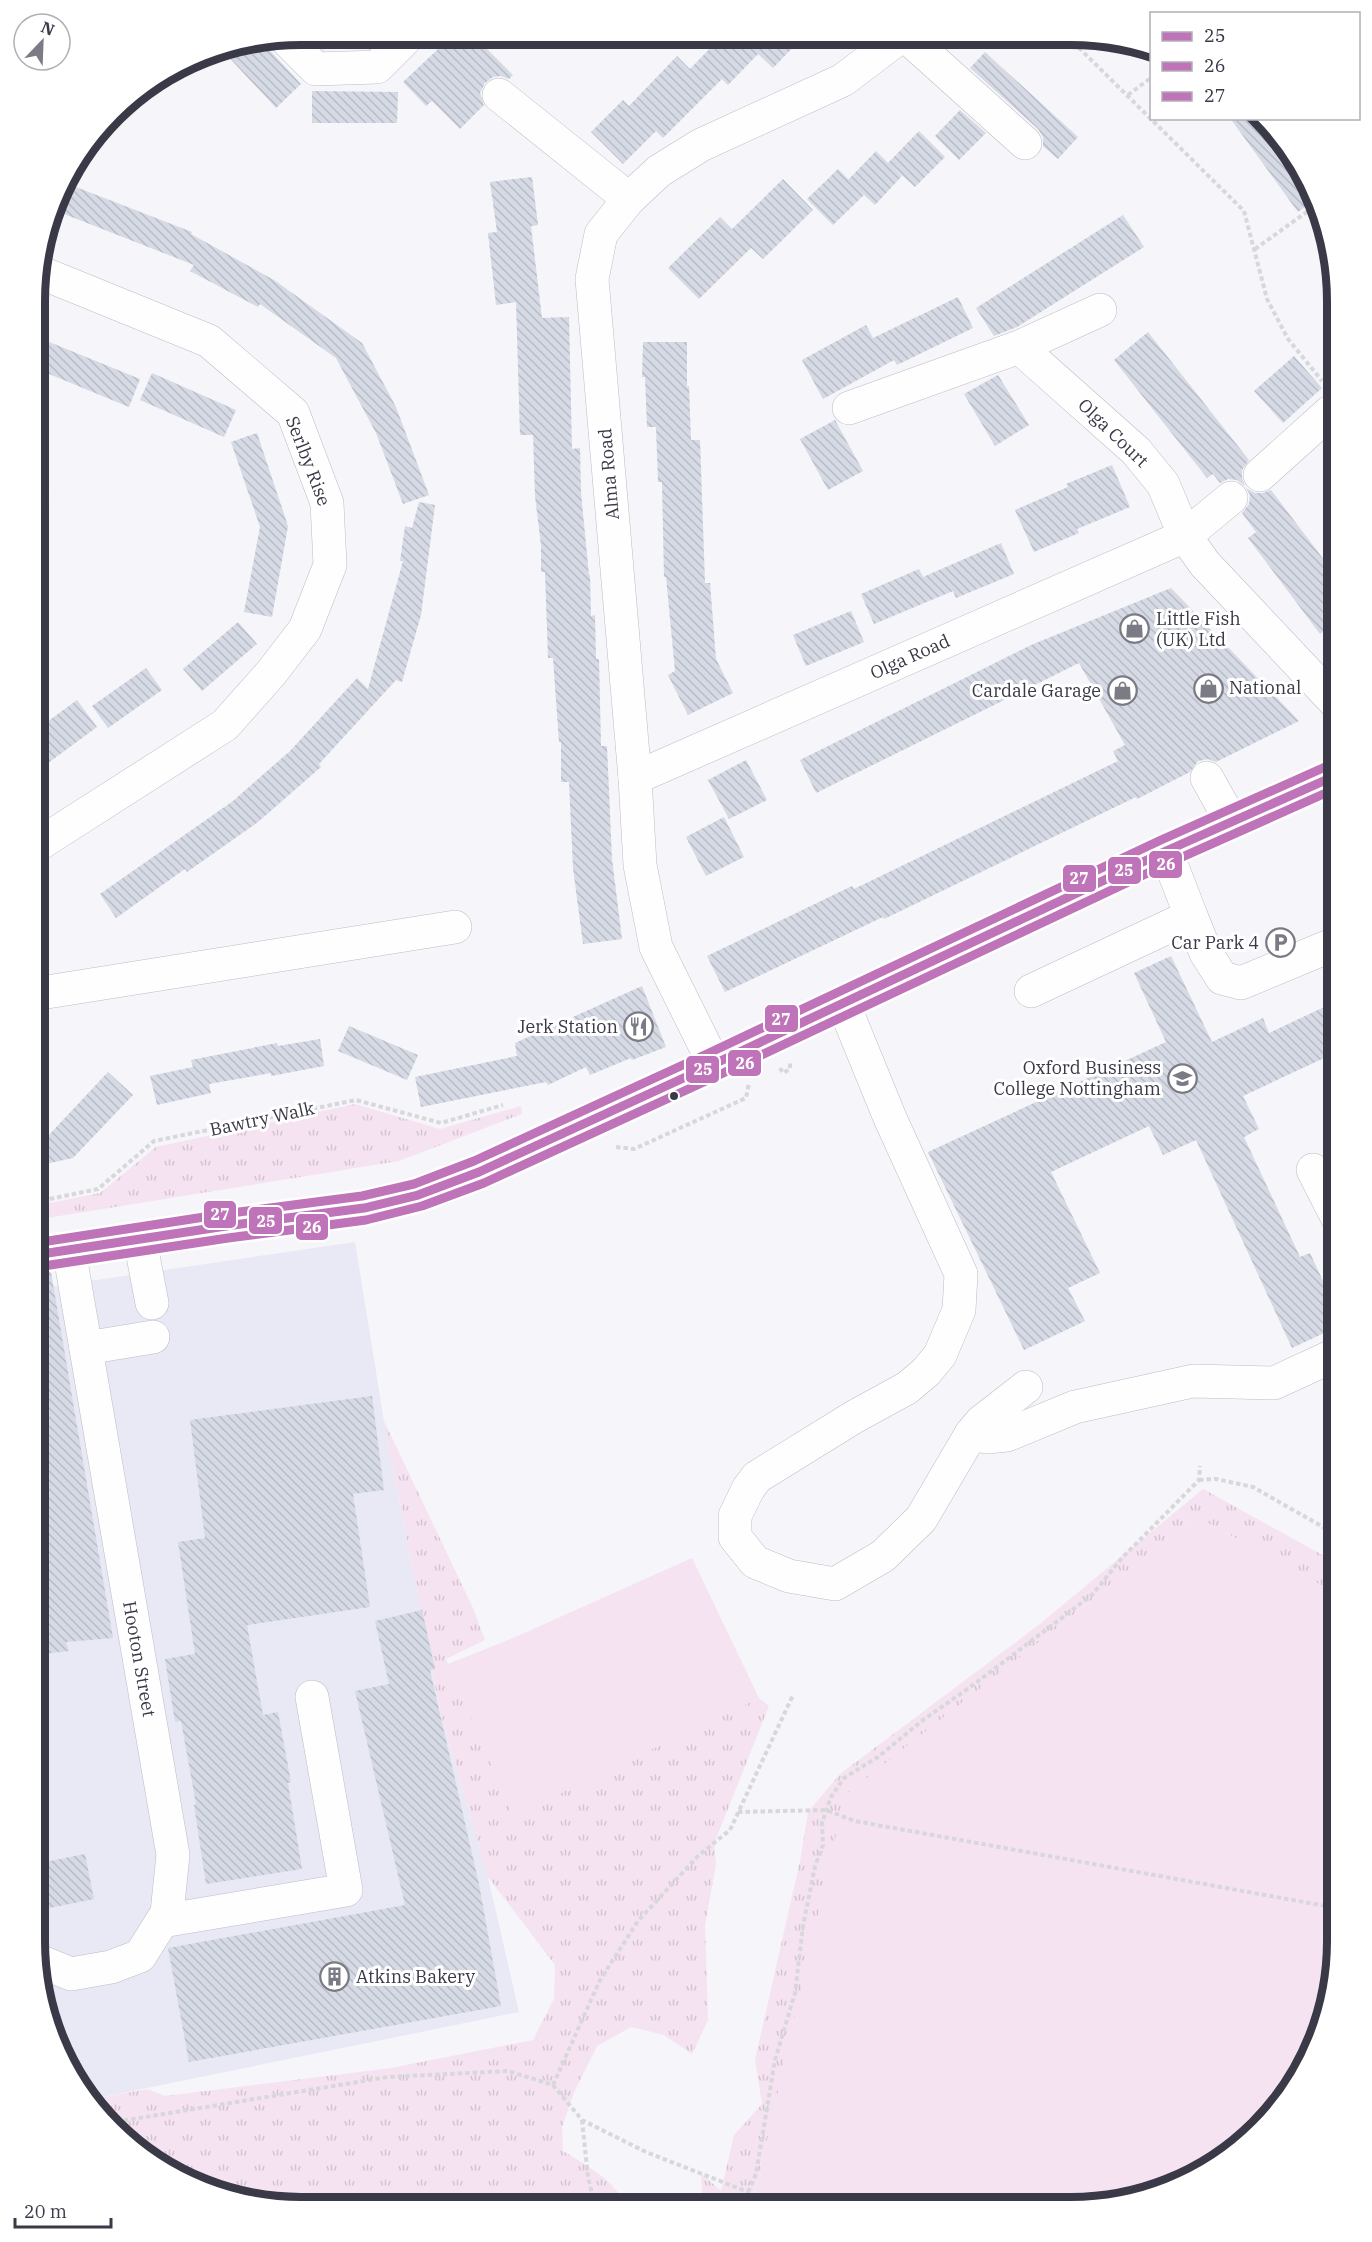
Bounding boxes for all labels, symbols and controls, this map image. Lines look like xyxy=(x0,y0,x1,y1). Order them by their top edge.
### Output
north arrow xyxy=(12,12,72,72)
legend xyxy=(1150,12,1360,120)
text: N xyxy=(38,17,58,40)
text: 25 xyxy=(1204,24,1226,47)
text: 26 xyxy=(1204,54,1226,77)
text: 27 xyxy=(1204,84,1226,107)
street label: Olga Court xyxy=(1073,393,1153,472)
street label: Serlby Rise xyxy=(281,413,336,509)
street label: Alma Road xyxy=(593,427,624,521)
place label: Little Fish (UK) Ltd xyxy=(1156,607,1241,651)
shop icon: Little Fish (UK) Ltd xyxy=(1119,613,1151,645)
street label: Olga Road xyxy=(866,629,953,684)
shop icon: National xyxy=(1192,672,1224,704)
shop icon: Cardale Garage xyxy=(1106,675,1138,707)
place label: National xyxy=(1229,676,1301,699)
place label: Cardale Garage xyxy=(972,679,1101,702)
line badge: 26 xyxy=(1148,850,1183,879)
text: 26 xyxy=(1156,854,1176,874)
line badge: 25 xyxy=(1107,856,1142,885)
text: 25 xyxy=(1114,860,1134,880)
line badge: 27 xyxy=(1062,864,1097,893)
text: 27 xyxy=(1069,868,1089,888)
parking icon: Car Park 4 xyxy=(1264,927,1296,959)
place label: Car Park 4 xyxy=(1171,931,1259,954)
line badge: 27 xyxy=(764,1004,799,1033)
text: 27 xyxy=(771,1009,791,1029)
restaurant icon: Jerk Station xyxy=(623,1011,655,1043)
place label: Jerk Station xyxy=(517,1015,618,1038)
line badge: 26 xyxy=(727,1049,762,1077)
text: 26 xyxy=(735,1053,755,1073)
line badge: 25 xyxy=(685,1055,720,1084)
place label: Oxford Business College Nottingham xyxy=(994,1056,1161,1100)
text: 25 xyxy=(693,1059,713,1079)
school or university icon: Oxford Business College Nottingham xyxy=(1166,1062,1198,1094)
unlabelled marker xyxy=(668,1090,680,1102)
street label: Bawtry Walk xyxy=(207,1096,317,1141)
line badge: 27 xyxy=(203,1200,237,1229)
text: 27 xyxy=(210,1204,230,1224)
line badge: 25 xyxy=(248,1206,283,1235)
text: 25 xyxy=(256,1211,276,1231)
line badge: 26 xyxy=(295,1213,329,1241)
text: 26 xyxy=(302,1217,322,1237)
street label: Hooton Street xyxy=(118,1599,161,1719)
building icon: Atkins Bakery xyxy=(319,1961,351,1993)
place label: Atkins Bakery xyxy=(356,1965,475,1988)
scale bar xyxy=(15,2191,111,2229)
text: 20 m xyxy=(24,2200,67,2223)

